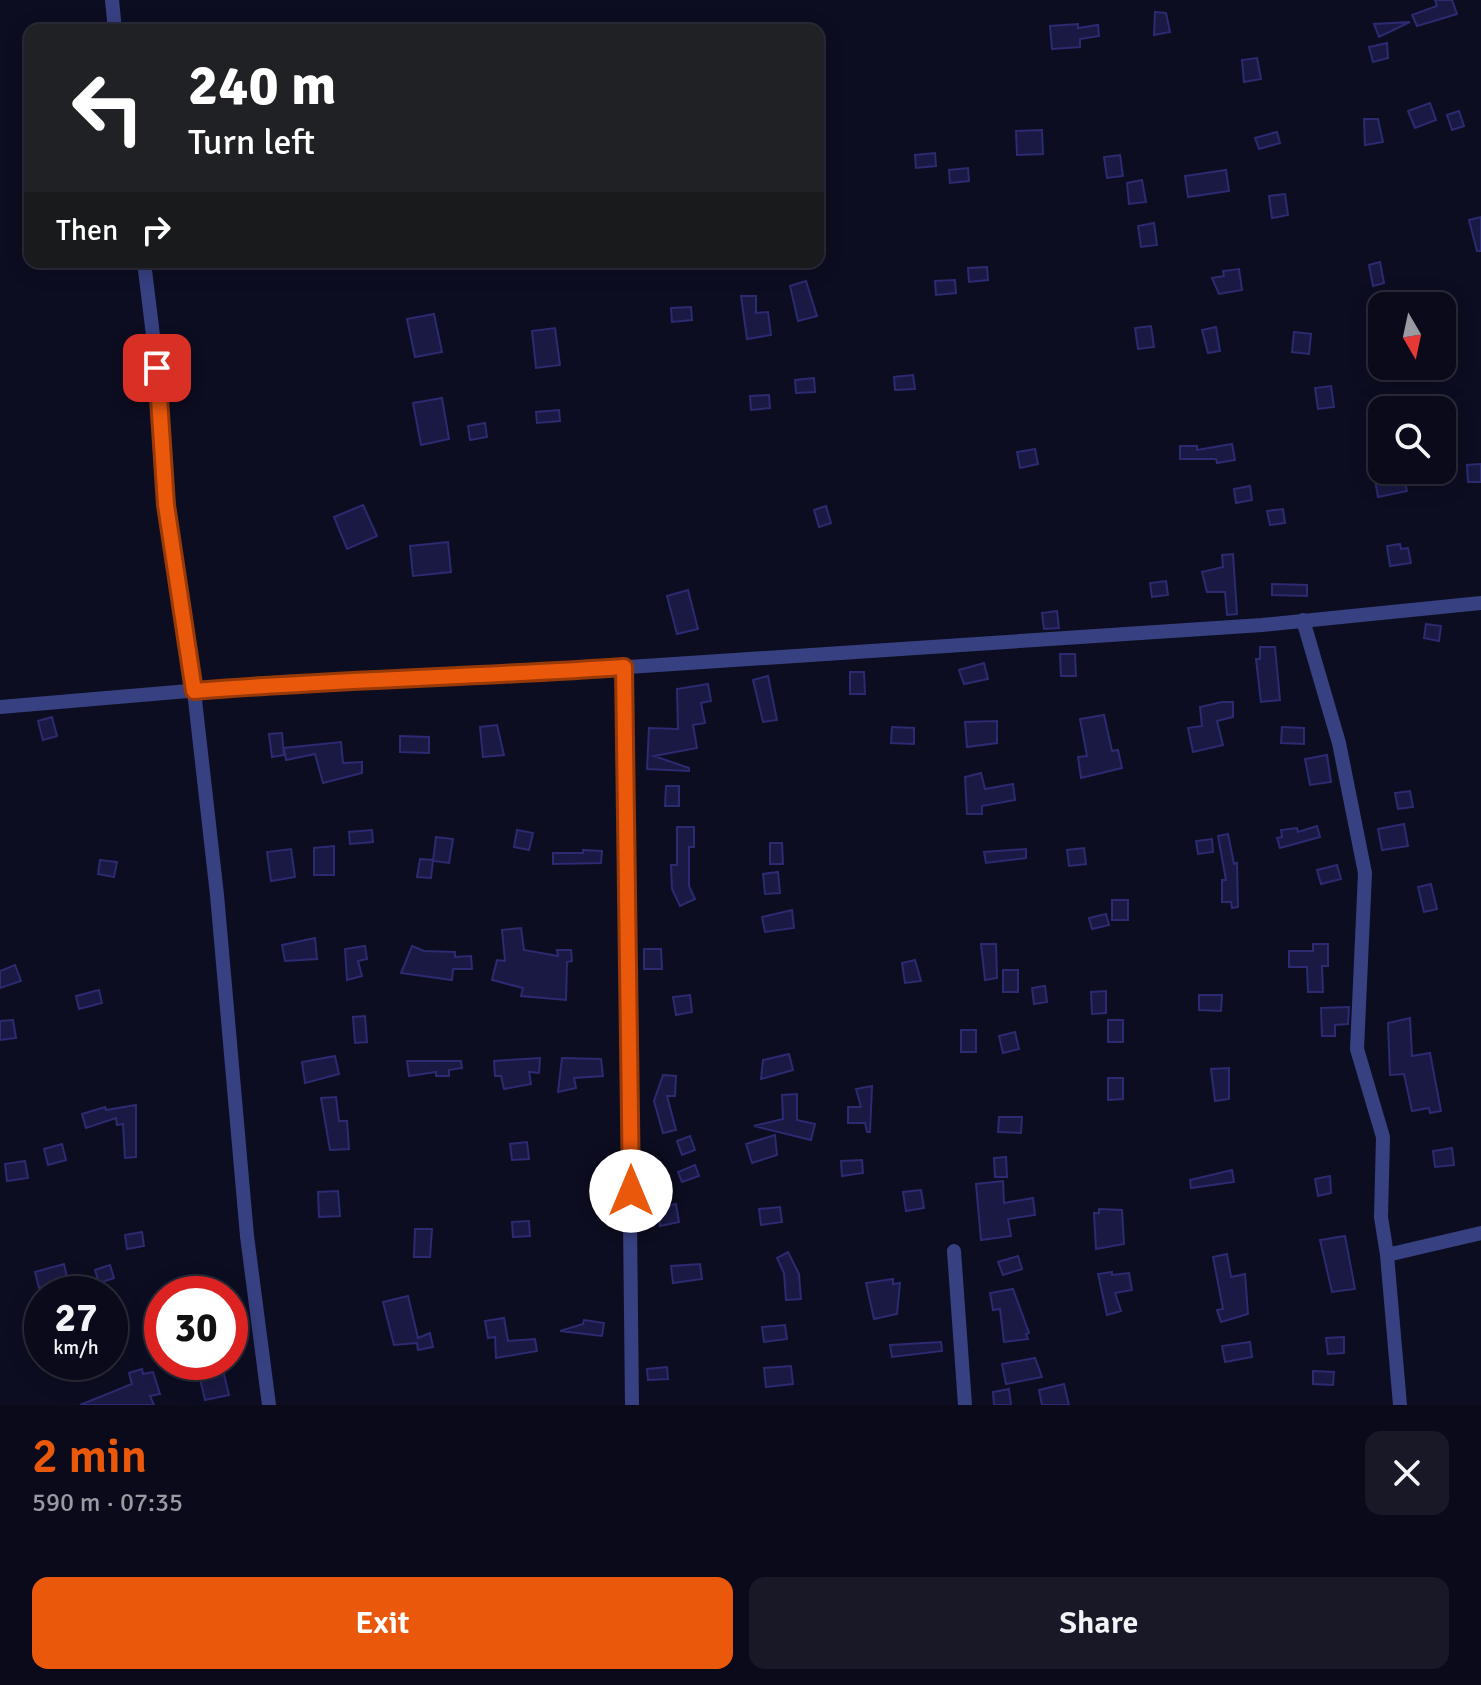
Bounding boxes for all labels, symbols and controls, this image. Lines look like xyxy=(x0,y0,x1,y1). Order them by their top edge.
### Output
text: 240 m xyxy=(188,51,336,120)
icon: left xyxy=(56,56,160,160)
text: Turn left xyxy=(188,120,315,165)
icon: right xyxy=(134,208,178,252)
text: Then xyxy=(56,212,118,249)
north arrow xyxy=(1368,292,1456,380)
map controls xyxy=(1368,292,1456,484)
pin xyxy=(123,334,191,402)
icon: arrive xyxy=(135,346,179,390)
button: search xyxy=(1368,396,1456,484)
position arrow xyxy=(589,1149,673,1233)
speed limit sign: 30 xyxy=(144,1276,248,1380)
text: 27 xyxy=(54,1293,98,1343)
text: km/h xyxy=(53,1335,99,1360)
text: 2 min xyxy=(32,1427,147,1486)
button: close xyxy=(1365,1431,1449,1515)
text: 590 m · 07:35 xyxy=(32,1487,183,1519)
button: Exit xyxy=(32,1577,733,1669)
button: Share xyxy=(749,1577,1449,1669)

